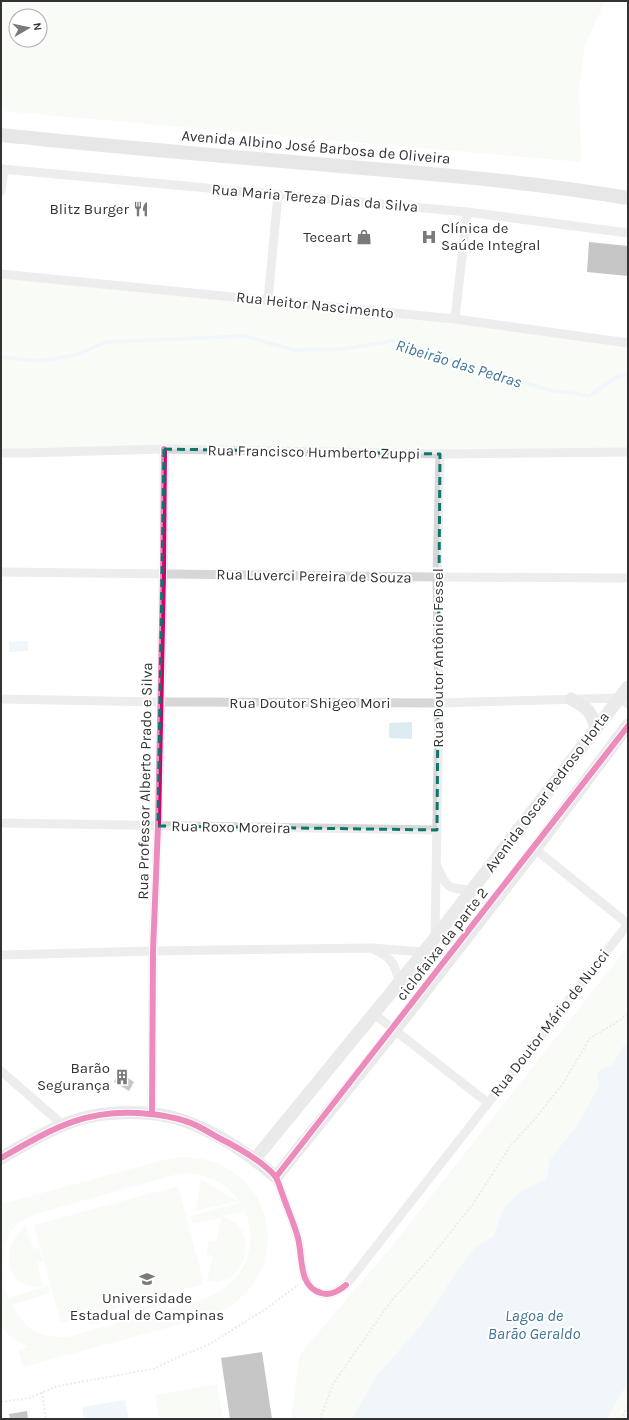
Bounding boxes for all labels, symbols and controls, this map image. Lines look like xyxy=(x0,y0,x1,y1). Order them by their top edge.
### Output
north arrow xyxy=(8,8,48,48)
text: N xyxy=(30,22,44,31)
street label: Avenida Albino José Barbosa de Oliveira xyxy=(181,126,451,168)
street label: Rua Maria Tereza Dias da Silva xyxy=(211,180,419,216)
place label: Blitz Burger xyxy=(50,200,130,218)
restaurant icon: Blitz Burger xyxy=(132,200,150,218)
place label: Clínica de Saúde Integral xyxy=(441,219,541,254)
place label: Teceart xyxy=(303,228,352,246)
shop icon: Teceart xyxy=(355,228,373,246)
hospital icon: Clínica de Saúde Integral xyxy=(420,228,438,246)
street label: Rua Heitor Nascimento xyxy=(235,288,395,322)
water label: Ribeirão das Pedras xyxy=(394,335,525,392)
street label: Rua Francisco Humberto Zuppi xyxy=(207,441,421,463)
street label: Rua Luverci Pereira de Souza xyxy=(216,565,412,587)
street label: Rua Doutor Antônio Fessel xyxy=(429,568,447,748)
street label: Rua Professor Alberto Prado e Silva xyxy=(134,662,156,900)
street label: Rua Doutor Shigeo Mori xyxy=(229,694,391,712)
street label: Avenida Oscar Pedroso Horta xyxy=(481,708,613,876)
street label: Rua Roxo Moreira xyxy=(171,817,291,837)
street label: ciclofaixa da parte 2 xyxy=(392,884,492,1004)
street label: Rua Doutor Mário de Nucci xyxy=(487,946,613,1100)
place label: Barão Segurança xyxy=(37,1059,110,1094)
building icon: Barão Segurança xyxy=(113,1068,131,1086)
school or university icon: Universidade Estadual de Campinas xyxy=(138,1270,156,1288)
place label: Universidade Estadual de Campinas xyxy=(70,1289,224,1324)
water label: Lagoa de Barão Geraldo xyxy=(488,1306,580,1343)

